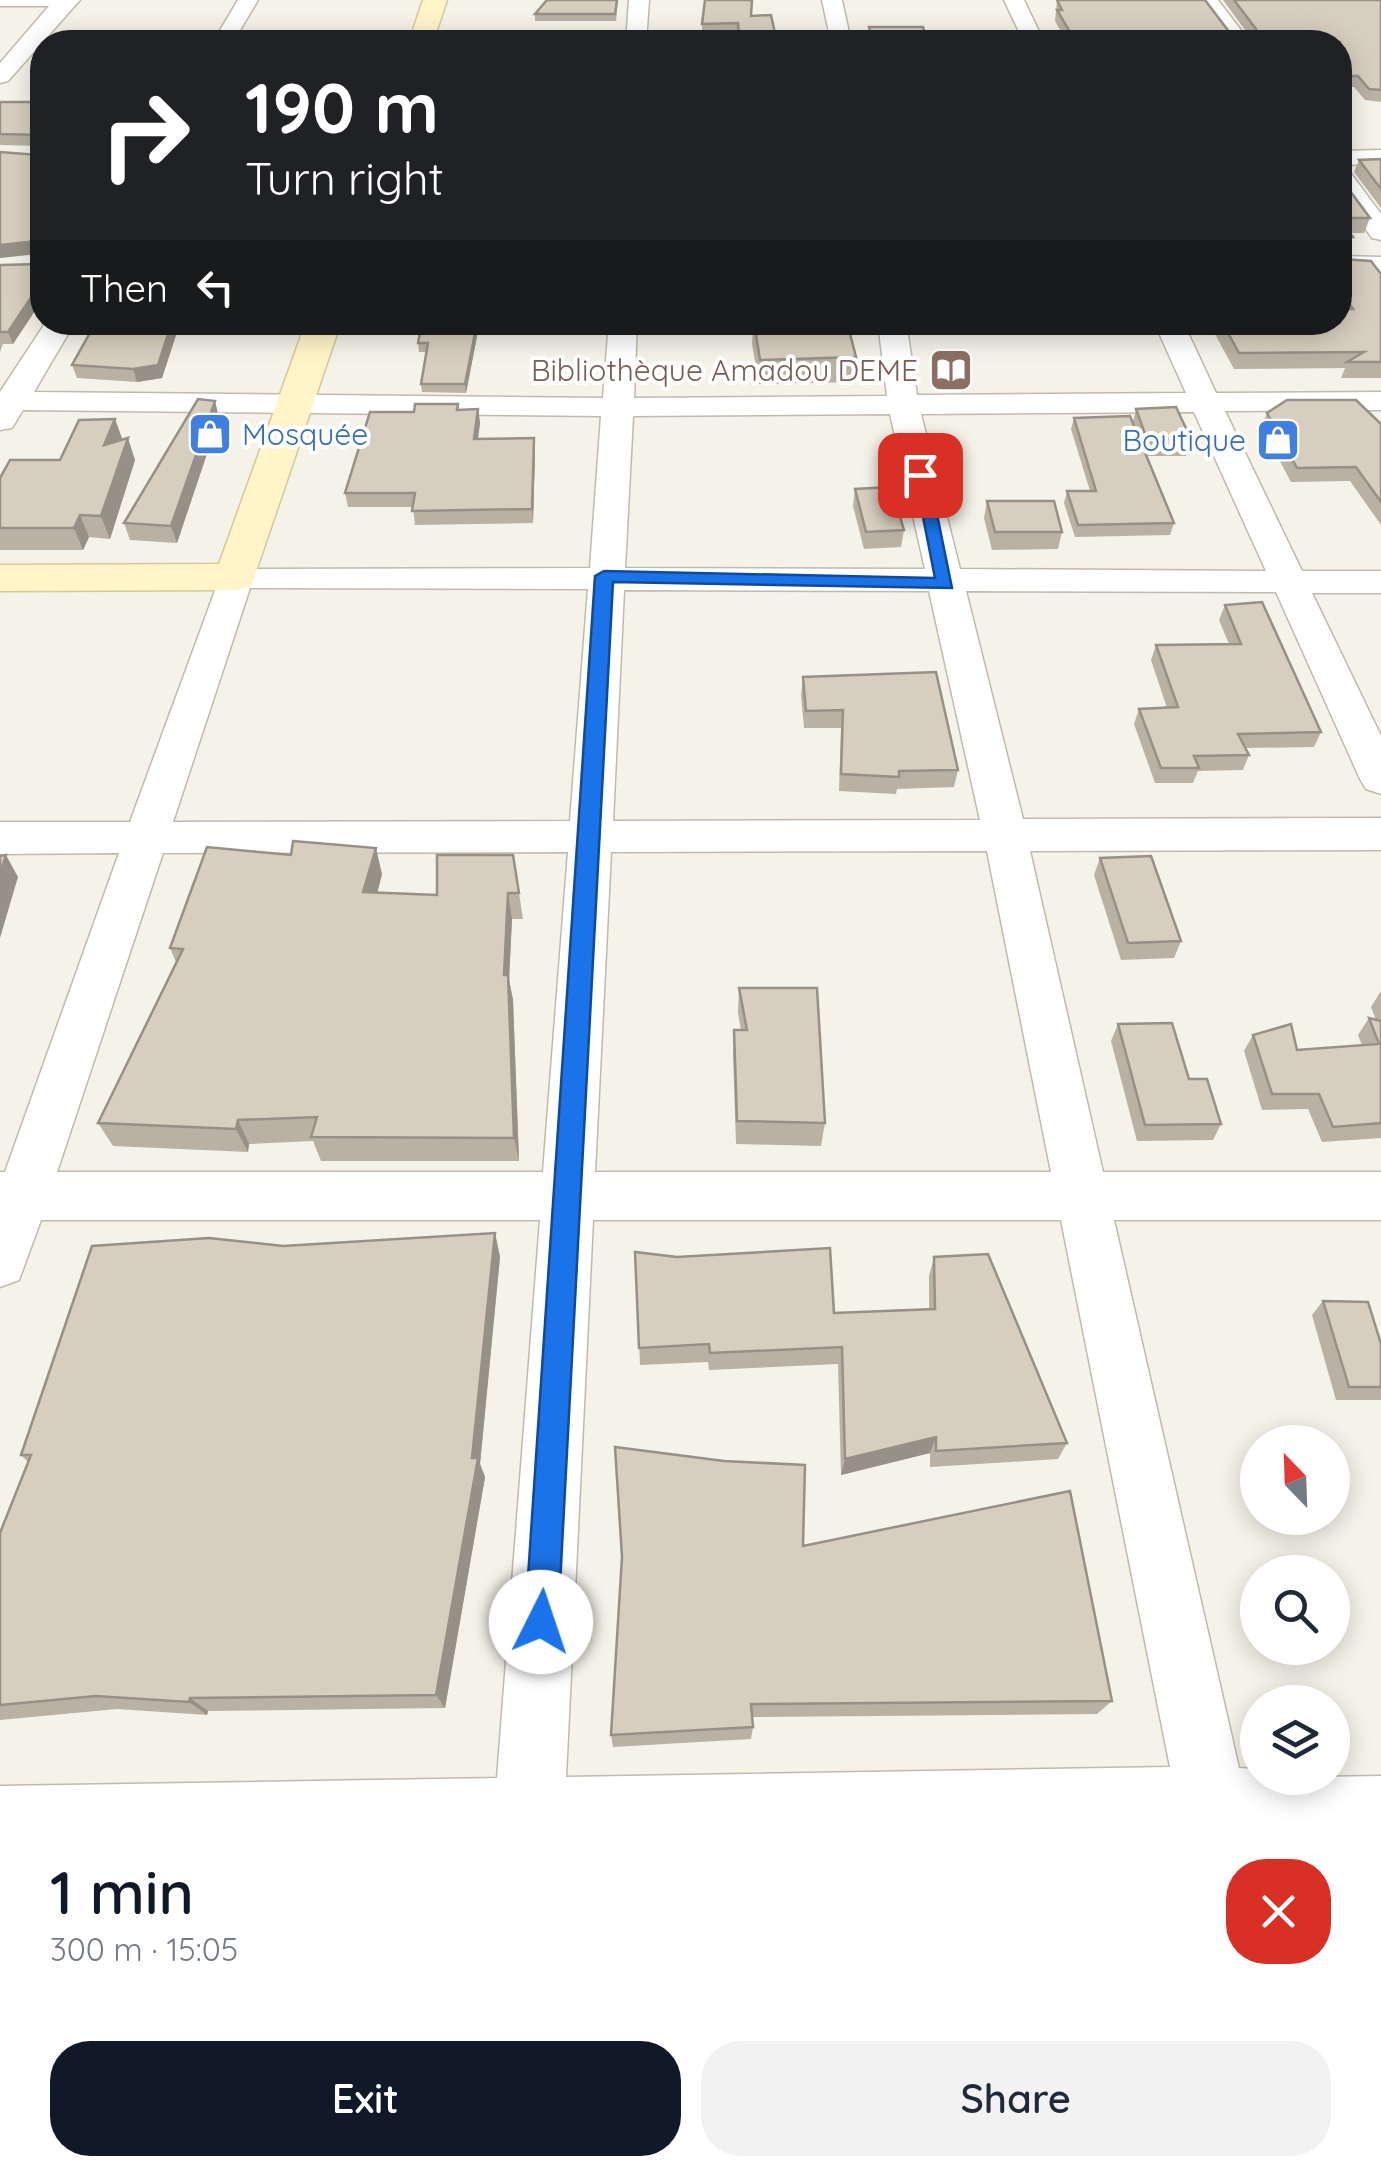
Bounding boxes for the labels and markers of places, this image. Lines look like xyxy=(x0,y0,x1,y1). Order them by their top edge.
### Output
library icon: Bibliothèque Amadou DEME xyxy=(928,347,974,393)
place label: Bibliothèque Amadou DEME xyxy=(531,351,918,389)
shop icon: Mosquée xyxy=(187,411,233,457)
place label: Mosquée xyxy=(242,415,368,453)
shop icon: Boutique xyxy=(1255,417,1301,463)
place label: Boutique xyxy=(1123,421,1246,459)
pin xyxy=(878,433,963,518)

